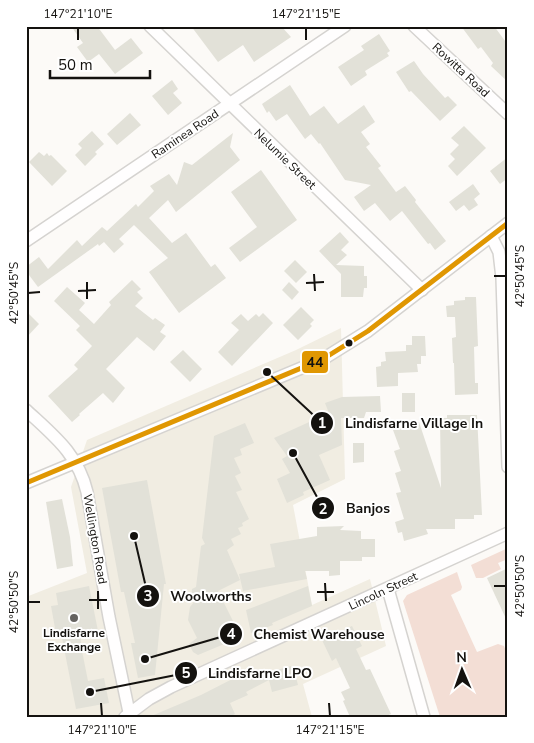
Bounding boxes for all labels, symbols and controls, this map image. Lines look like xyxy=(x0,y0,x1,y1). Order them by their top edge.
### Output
text: 147°21'10"E xyxy=(43,6,113,22)
text: 147°21'15"E xyxy=(271,6,341,22)
street label: Rowitta Road xyxy=(429,39,493,101)
scale bar xyxy=(50,48,150,80)
text: 50 m xyxy=(58,55,93,75)
street label: Raminea Road xyxy=(148,106,222,162)
street label: Nelumie Street xyxy=(250,125,320,193)
text: 42°50'45"S xyxy=(512,245,528,307)
text: 42°50'45"S xyxy=(6,262,22,324)
unlabelled marker xyxy=(344,338,354,348)
line badge: 44 xyxy=(301,350,329,374)
text: 44 xyxy=(307,353,324,372)
callout: Lindisfarne Village In xyxy=(310,408,493,437)
text: 1 xyxy=(317,413,327,433)
text: Lindisfarne Village In xyxy=(345,414,483,433)
street label: Wellington Road xyxy=(79,493,111,585)
callout: Banjos xyxy=(311,494,400,523)
text: 2 xyxy=(318,499,328,519)
text: Banjos xyxy=(346,499,390,518)
text: 42°50'50"S xyxy=(512,555,528,617)
street label: Lincoln Street xyxy=(346,568,421,614)
text: 42°50'50"S xyxy=(6,571,22,633)
callout: Woolworths xyxy=(135,582,261,611)
text: 3 xyxy=(143,586,153,606)
text: Woolworths xyxy=(170,587,252,606)
marker: Lindisfarne Exchange xyxy=(68,612,80,624)
callout: Chemist Warehouse xyxy=(218,620,394,649)
text: 4 xyxy=(226,624,236,644)
place label: Lindisfarne Exchange xyxy=(43,625,106,655)
text: Chemist Warehouse xyxy=(253,625,385,644)
north arrow xyxy=(436,646,486,696)
text: N xyxy=(456,648,467,667)
callout: Lindisfarne LPO xyxy=(173,658,322,687)
text: 5 xyxy=(181,663,191,683)
text: Lindisfarne LPO xyxy=(208,664,312,683)
text: 147°21'10"E xyxy=(67,722,137,738)
text: 147°21'15"E xyxy=(295,722,365,738)

